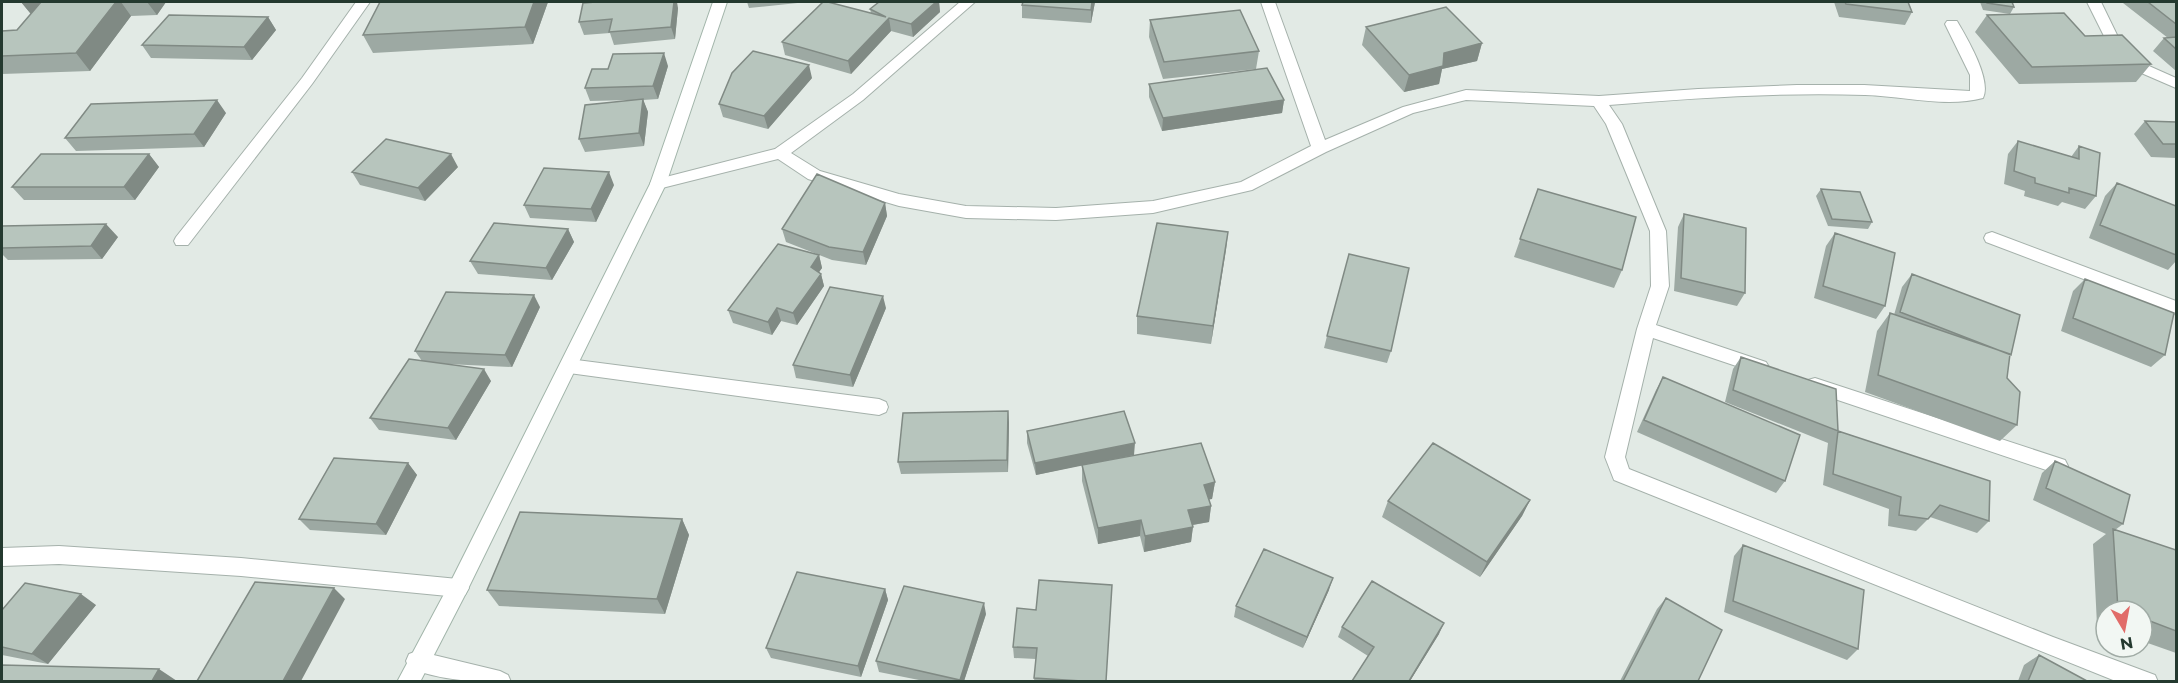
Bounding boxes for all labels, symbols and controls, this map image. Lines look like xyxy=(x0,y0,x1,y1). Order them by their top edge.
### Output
north arrow xyxy=(2094,599,2154,659)
text: N xyxy=(2118,633,2135,654)

